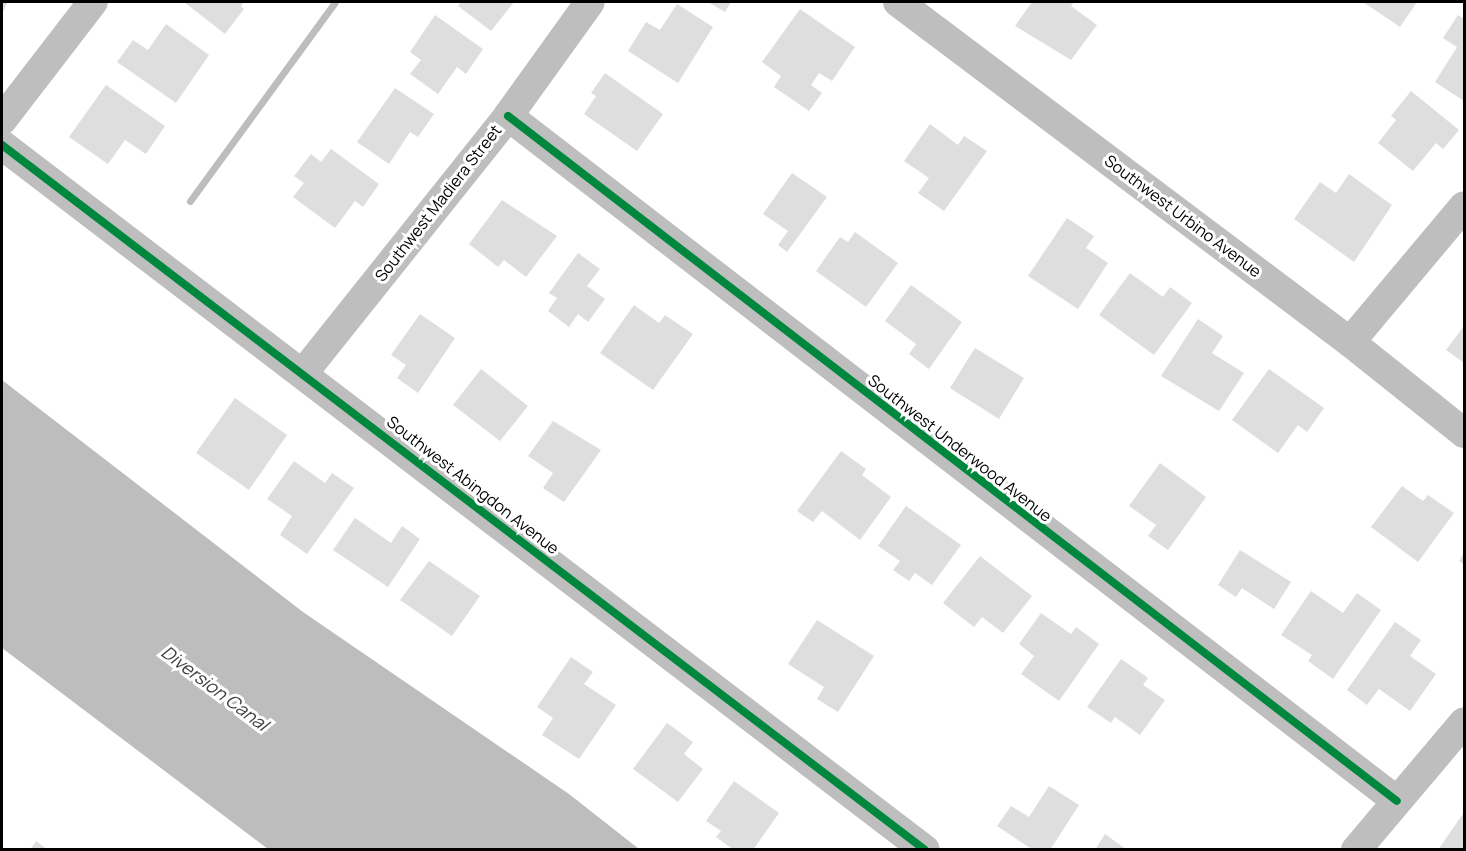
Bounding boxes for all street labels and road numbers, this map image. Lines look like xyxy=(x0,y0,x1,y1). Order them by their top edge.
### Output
street label: Southwest Madiera Street xyxy=(371,121,505,285)
street label: Southwest Urbino Avenue xyxy=(1101,151,1265,281)
street label: Southwest Underwood Avenue xyxy=(864,370,1056,526)
street label: Southwest Abingdon Avenue xyxy=(383,412,563,558)

